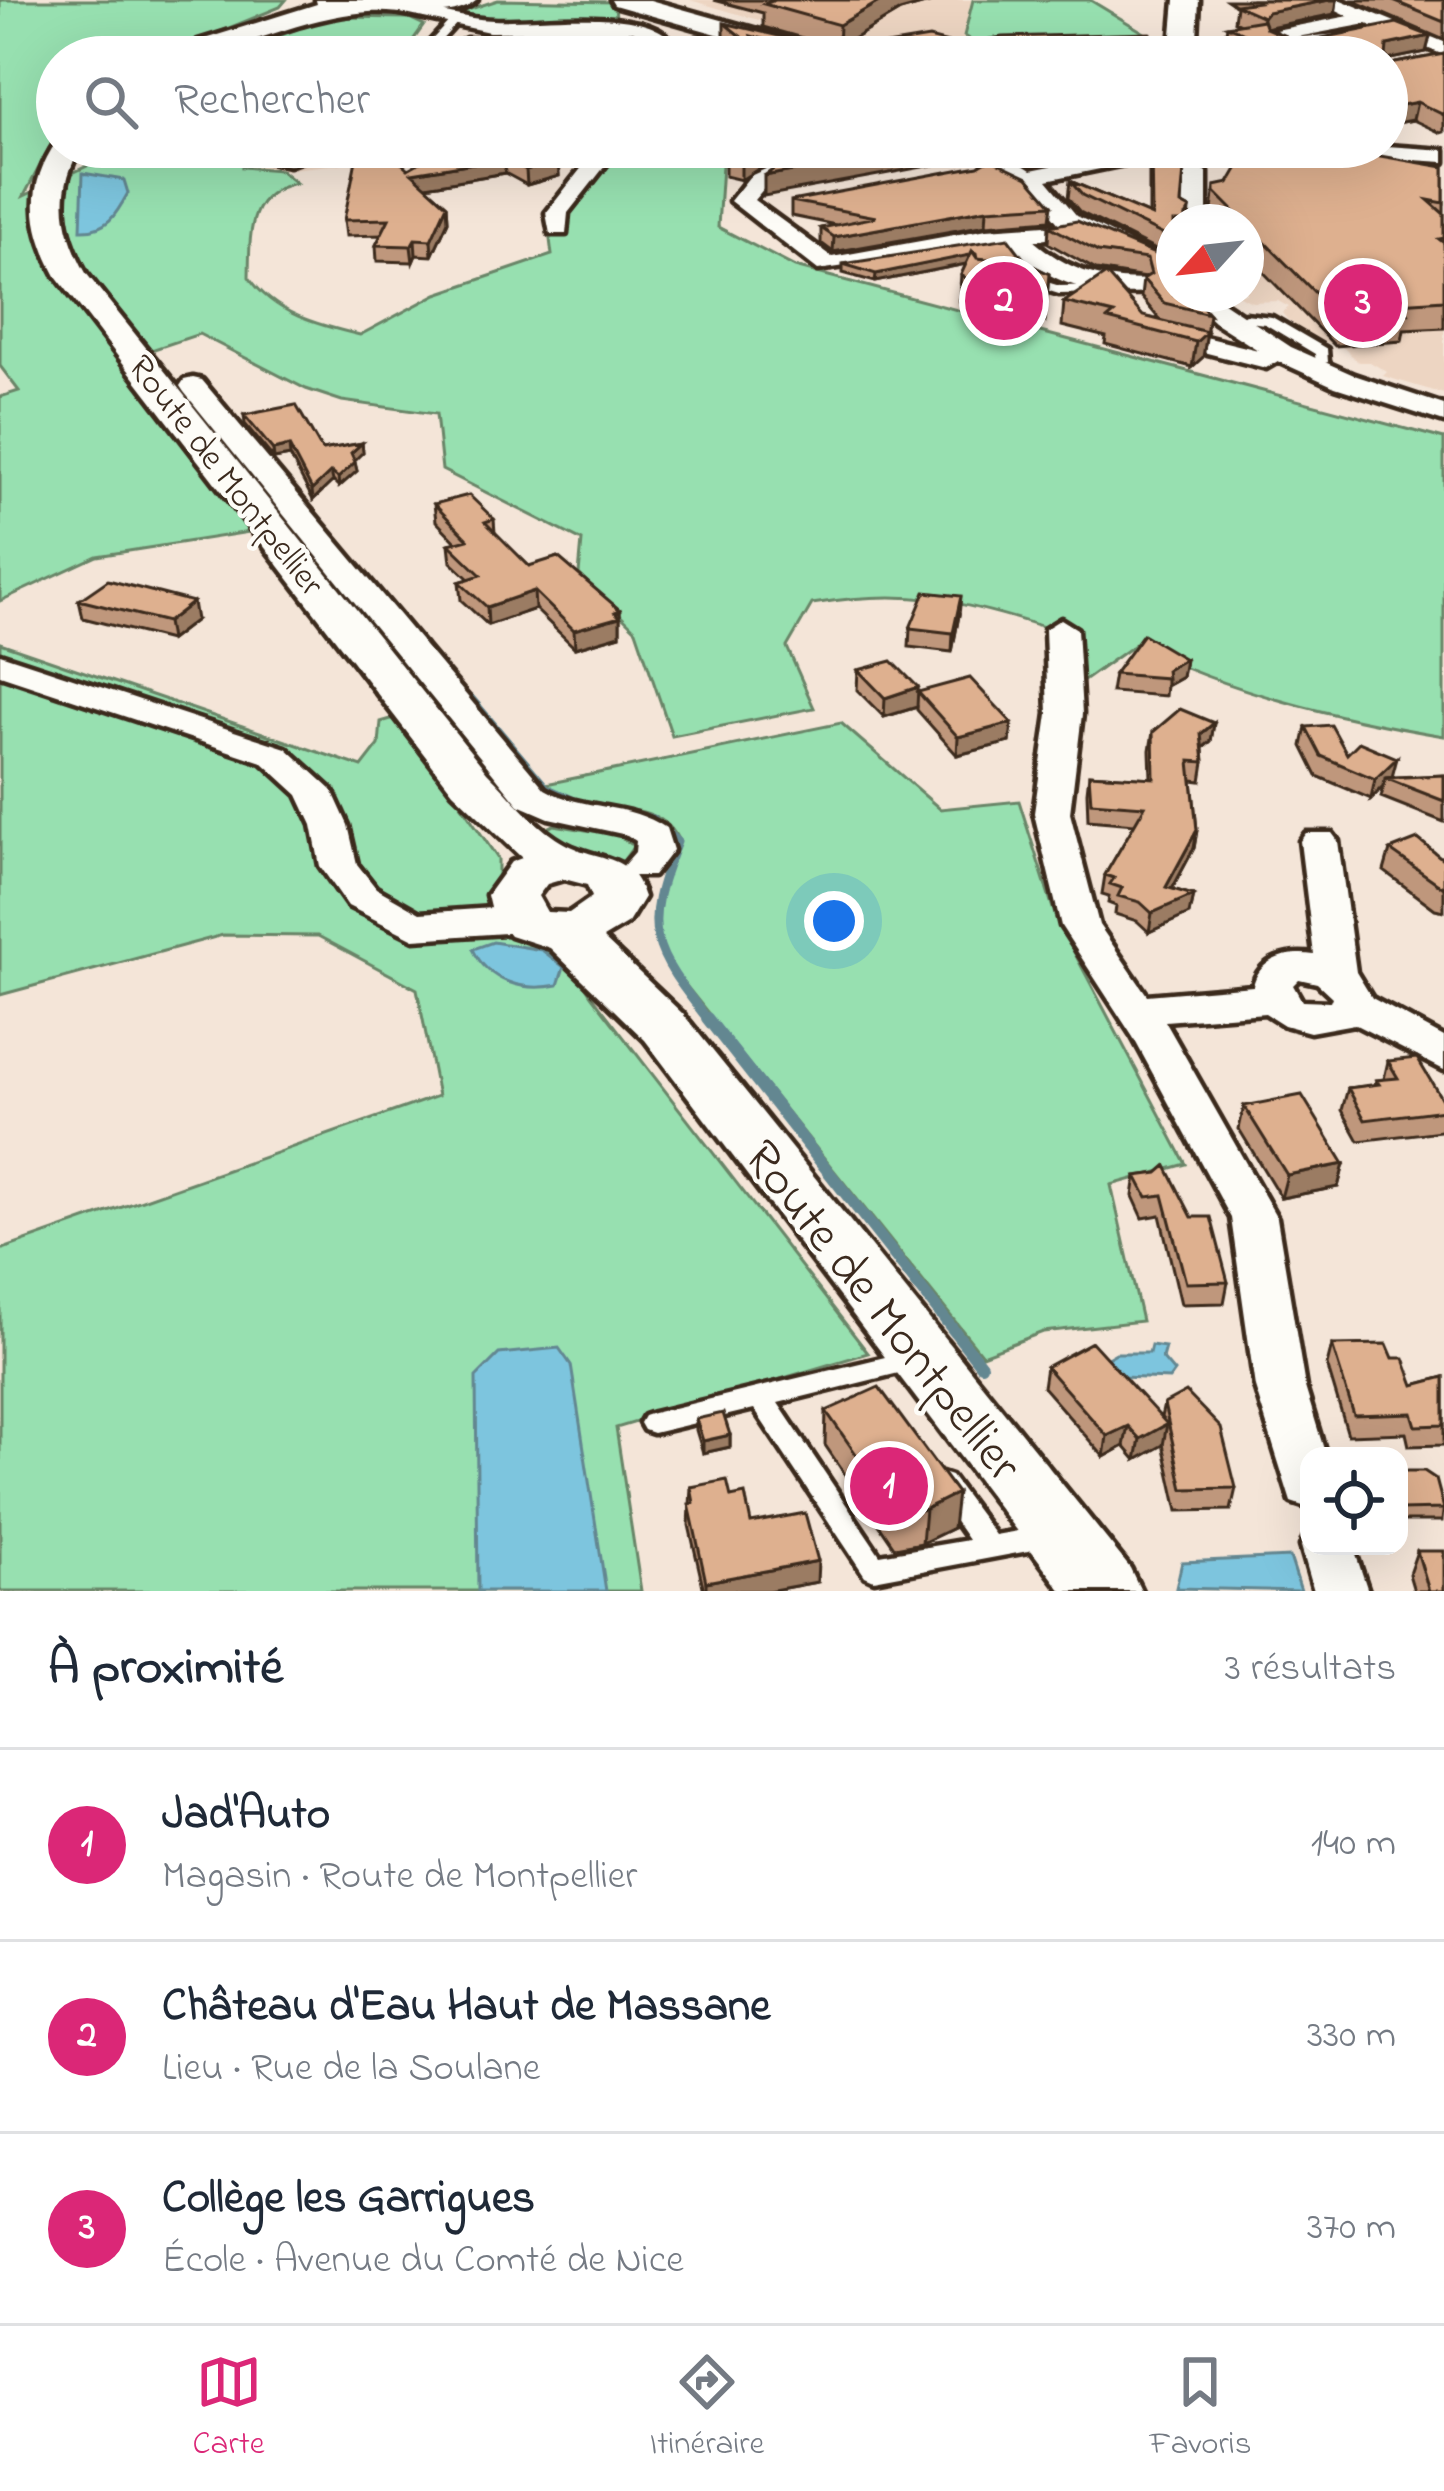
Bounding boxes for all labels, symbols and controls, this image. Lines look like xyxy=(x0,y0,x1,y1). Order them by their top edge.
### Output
search box xyxy=(36,36,1408,168)
icon: search xyxy=(78,69,144,135)
text: Rechercher xyxy=(174,69,370,135)
north arrow xyxy=(1156,204,1264,312)
pin: 2 xyxy=(965,256,1043,346)
pin: 3 xyxy=(1324,258,1402,348)
street label: Route de Montpellier xyxy=(113,345,336,609)
your location xyxy=(804,891,864,951)
street label: Route de Montpellier xyxy=(723,1125,1038,1500)
pin: 1 xyxy=(850,1441,928,1531)
map controls xyxy=(1300,1447,1408,1555)
button: locate xyxy=(1300,1447,1408,1555)
text: À proximité xyxy=(48,1632,283,1707)
text: 3 résultats xyxy=(1225,1641,1396,1698)
text: Jad'Auto xyxy=(162,1783,330,1849)
text: 1 xyxy=(81,1816,93,1873)
text: 140 m xyxy=(1311,1816,1396,1873)
text: Magasin · Route de Montpellier xyxy=(162,1849,637,1906)
text: Château d'Eau Haut de Massane xyxy=(162,1975,770,2041)
text: 2 xyxy=(77,2008,97,2065)
text: 330 m xyxy=(1307,2008,1396,2065)
text: Lieu · Rue de la Soulane xyxy=(162,2041,540,2098)
text: Collège les Garrigues xyxy=(162,2167,535,2233)
text: 3 xyxy=(79,2200,95,2257)
text: 370 m xyxy=(1307,2200,1396,2257)
text: École · Avenue du Comté de Nice xyxy=(162,2233,684,2290)
tab: Carte xyxy=(193,2349,265,2469)
tab: Itinéraire xyxy=(650,2349,764,2469)
tab: Favoris xyxy=(1149,2349,1251,2469)

